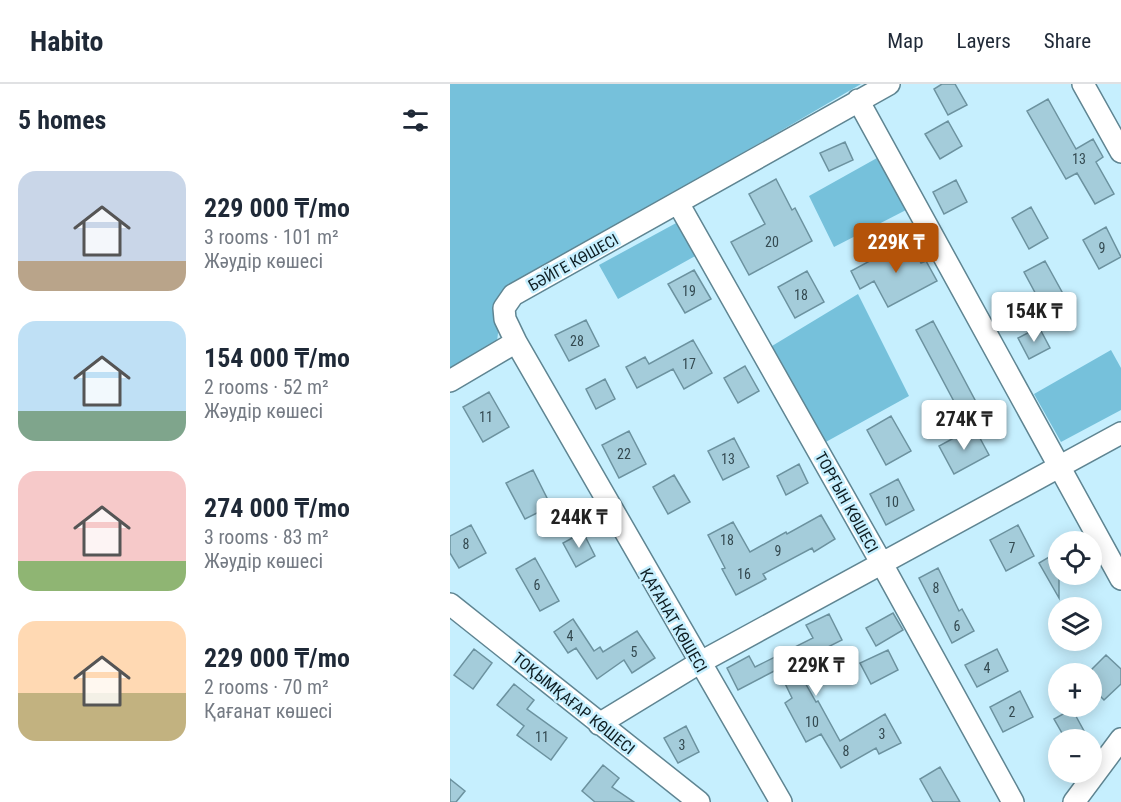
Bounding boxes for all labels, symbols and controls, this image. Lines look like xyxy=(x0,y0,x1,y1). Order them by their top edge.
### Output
text: Habito xyxy=(30,25,103,58)
text: Map xyxy=(887,29,924,53)
text: Layers xyxy=(957,29,1011,53)
text: Share xyxy=(1044,29,1091,53)
icon: filters xyxy=(399,104,432,137)
text: 5 homes xyxy=(18,105,106,135)
house number: 13 xyxy=(1072,151,1086,167)
text: 229 000 ₸/mo xyxy=(204,193,350,223)
icon: home xyxy=(66,195,138,267)
pin: 229K ₸ xyxy=(847,223,945,274)
text: 3 rooms · 101 m² xyxy=(204,225,339,249)
street label: БӘЙГЕ КӨШЕСІ xyxy=(525,230,622,295)
text: 229K ₸ xyxy=(868,230,924,254)
house number: 20 xyxy=(765,234,779,250)
house number: 9 xyxy=(1099,240,1105,256)
text: Жәудір көшесі xyxy=(204,249,323,273)
house number: 19 xyxy=(682,283,696,299)
house number: 18 xyxy=(794,287,808,303)
pin: 154K ₸ xyxy=(985,292,1083,343)
text: 154K ₸ xyxy=(1006,299,1062,323)
house number: 28 xyxy=(570,333,584,349)
text: 154 000 ₸/mo xyxy=(204,343,350,373)
icon: home xyxy=(66,345,138,417)
house number: 17 xyxy=(682,356,696,372)
text: 2 rooms · 52 m² xyxy=(204,375,329,399)
text: Жәудір көшесі xyxy=(204,399,323,423)
pin: 274K ₸ xyxy=(915,400,1013,451)
text: 274K ₸ xyxy=(936,407,992,431)
house number: 11 xyxy=(479,409,493,425)
house number: 22 xyxy=(617,446,631,462)
street label: ТОРҒЫН КӨШЕСІ xyxy=(811,448,882,556)
house number: 13 xyxy=(721,451,735,467)
text: 274 000 ₸/mo xyxy=(204,493,350,523)
house number: 10 xyxy=(885,494,899,510)
icon: home xyxy=(66,495,138,567)
pin: 244K ₸ xyxy=(530,498,628,549)
text: 244K ₸ xyxy=(551,505,607,529)
text: 3 rooms · 83 m² xyxy=(204,525,329,549)
map controls xyxy=(1048,531,1102,783)
button: locate xyxy=(1048,531,1102,585)
house number: 18 xyxy=(720,532,734,548)
house number: 8 xyxy=(463,536,470,552)
house number: 7 xyxy=(1009,540,1016,556)
house number: 9 xyxy=(775,543,781,559)
text: Жәудір көшесі xyxy=(204,549,323,573)
street label: ҚАҒАНАТ КӨШЕСІ xyxy=(636,565,711,676)
house number: 16 xyxy=(737,566,751,582)
house number: 6 xyxy=(534,577,541,593)
house number: 8 xyxy=(933,580,940,596)
button: layers xyxy=(1048,597,1102,651)
house number: 6 xyxy=(954,618,961,634)
house number: 4 xyxy=(567,628,574,644)
text: 229 000 ₸/mo xyxy=(204,643,350,673)
house number: 5 xyxy=(631,644,638,660)
icon: home xyxy=(66,645,138,717)
pin: 229K ₸ xyxy=(767,646,865,697)
street label: ТОҚЫМҚАҒАР КӨШЕСІ xyxy=(509,648,638,758)
text: 229K ₸ xyxy=(788,653,844,677)
house number: 4 xyxy=(984,660,991,676)
button: + xyxy=(1048,663,1102,717)
text: 2 rooms · 70 m² xyxy=(204,675,329,699)
text: Қағанат көшесі xyxy=(204,699,332,723)
house number: 2 xyxy=(1009,704,1016,720)
house number: 10 xyxy=(805,714,819,730)
house number: 3 xyxy=(879,726,885,742)
house number: 11 xyxy=(535,729,549,745)
button: − xyxy=(1048,729,1102,783)
house number: 3 xyxy=(679,737,685,753)
house number: 8 xyxy=(843,743,850,759)

